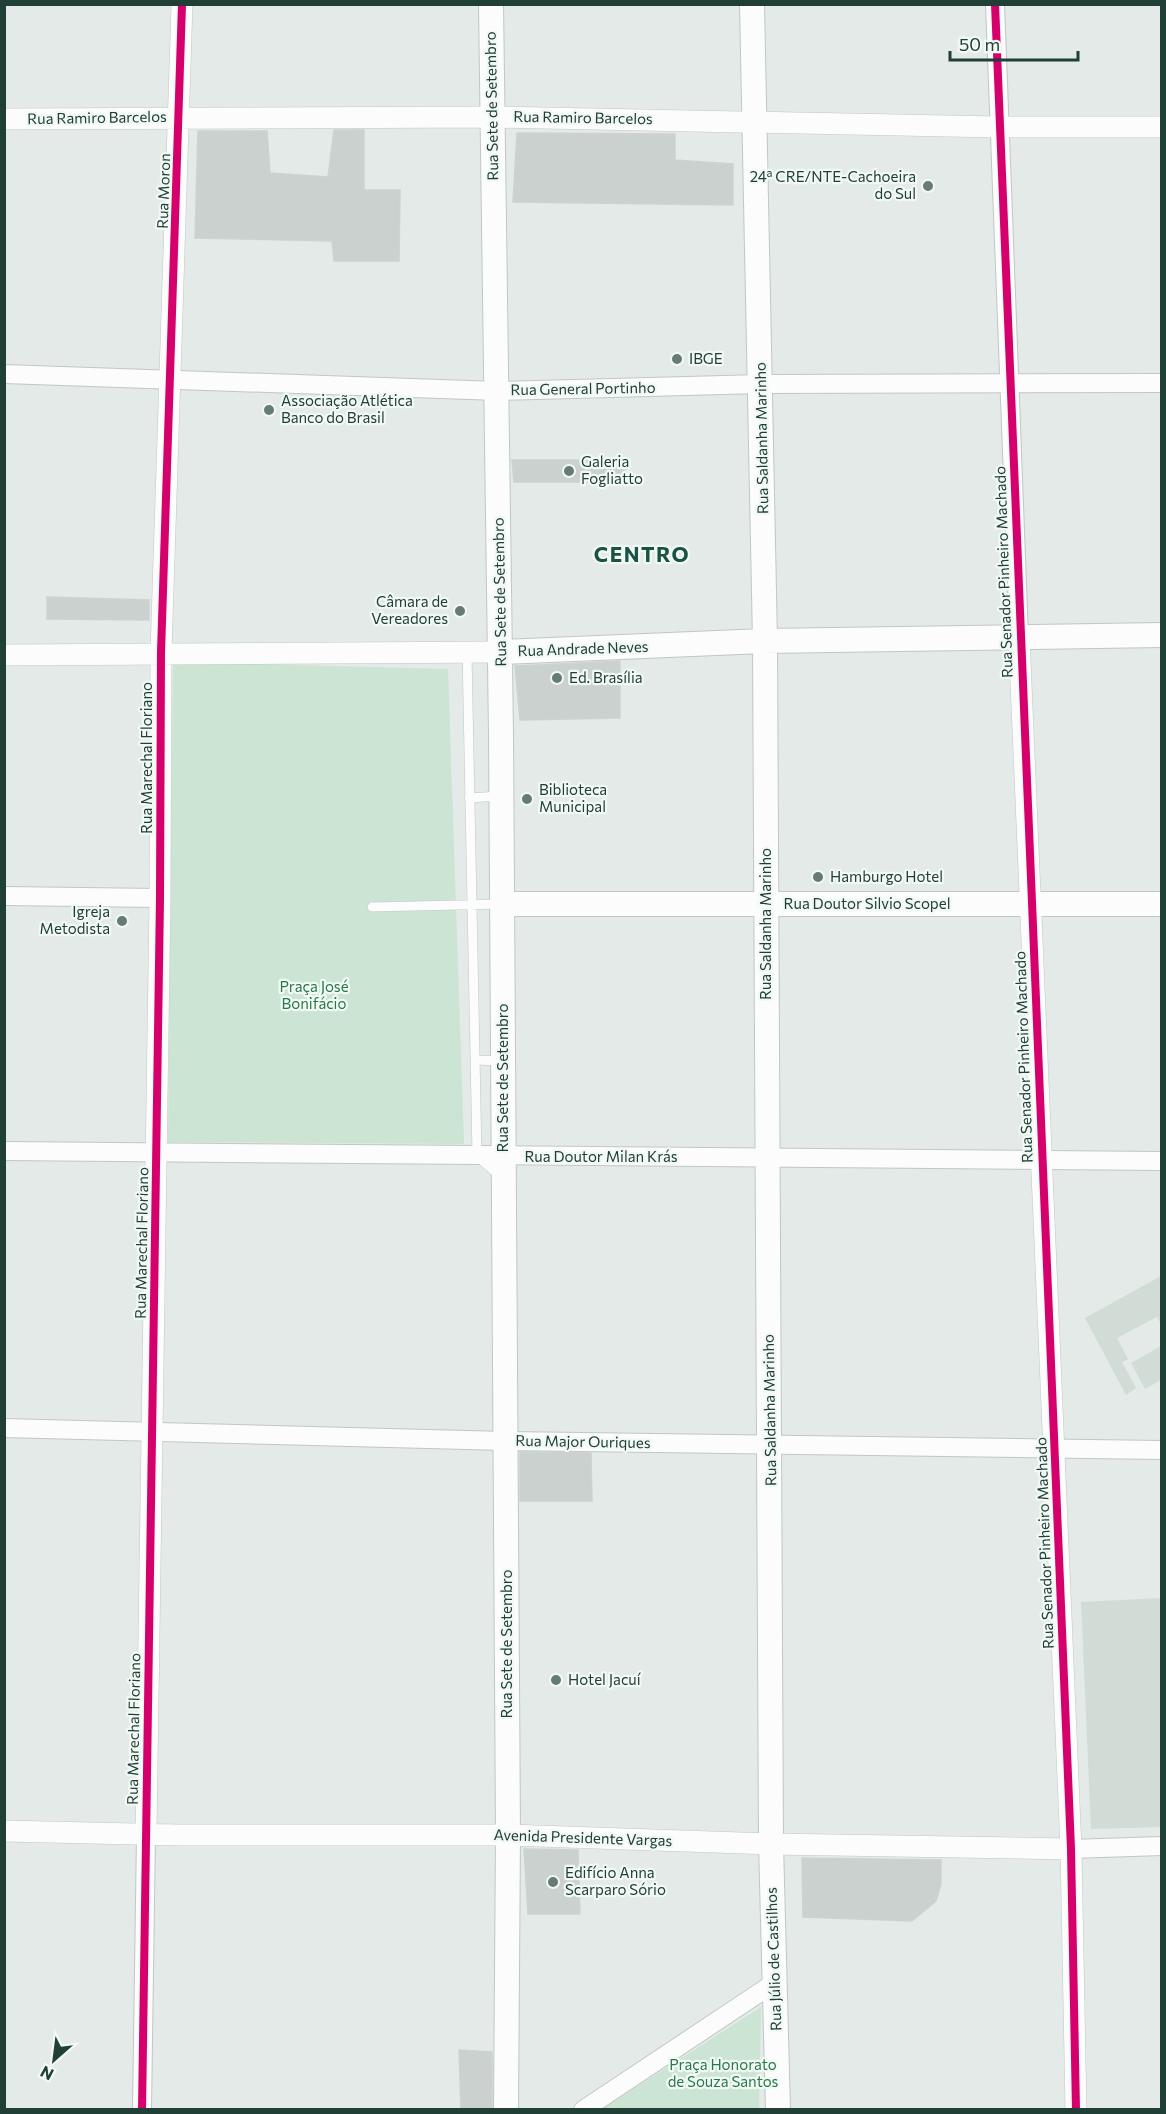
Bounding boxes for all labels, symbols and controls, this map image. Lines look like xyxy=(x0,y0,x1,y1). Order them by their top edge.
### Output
scale bar xyxy=(950,24,1078,62)
street label: Rua Sete de Setembro xyxy=(481,31,501,181)
text: 50 m xyxy=(959,33,1000,55)
street label: Rua Ramiro Barcelos xyxy=(27,107,167,127)
street label: Rua Ramiro Barcelos xyxy=(513,107,653,127)
street label: Rua Moron xyxy=(153,153,173,229)
place label: 24ª CRE/NTE-Cachoeira do Sul xyxy=(750,167,916,202)
marker: 24ª CRE/NTE-Cachoeira do Sul xyxy=(921,179,935,193)
place label: IBGE xyxy=(689,349,723,367)
marker: IBGE xyxy=(670,352,684,366)
street label: Rua Saldanha Marinho xyxy=(751,362,771,514)
street label: Rua General Portinho xyxy=(510,378,656,398)
place label: Associação Atlética Banco do Brasil xyxy=(281,391,413,426)
marker: Associação Atlética Banco do Brasil xyxy=(262,403,276,417)
place label: Galeria Fogliatto xyxy=(581,452,643,487)
marker: Galeria Fogliatto xyxy=(562,464,576,478)
street label: Rua Senador Pinheiro Machado xyxy=(990,466,1016,678)
street label: Rua Sete de Setembro xyxy=(489,517,509,667)
district label: CENTRO xyxy=(594,541,690,566)
place label: Câmara de Vereadores xyxy=(371,592,448,627)
marker: Câmara de Vereadores xyxy=(453,604,467,618)
street label: Rua Andrade Neves xyxy=(517,637,649,659)
place label: Ed. Brasília xyxy=(569,668,643,686)
marker: Ed. Brasília xyxy=(550,671,564,685)
street label: Rua Marechal Floriano xyxy=(137,682,155,834)
place label: Biblioteca Municipal xyxy=(539,780,607,815)
marker: Biblioteca Municipal xyxy=(520,792,534,806)
street label: Rua Saldanha Marinho xyxy=(756,848,774,1000)
place label: Hamburgo Hotel xyxy=(830,867,943,885)
marker: Hamburgo Hotel xyxy=(811,870,825,884)
street label: Rua Doutor Silvio Scopel xyxy=(784,894,950,912)
place label: Igreja Metodista xyxy=(40,902,110,937)
marker: Igreja Metodista xyxy=(115,914,129,928)
street label: Rua Senador Pinheiro Machado xyxy=(1010,951,1036,1163)
park label: Praça José Bonifácio xyxy=(279,977,349,1012)
street label: Rua Sete de Setembro xyxy=(493,1003,511,1153)
street label: Rua Doutor Milan Krás xyxy=(524,1147,678,1165)
street label: Rua Marechal Floriano xyxy=(131,1167,151,1319)
street label: Rua Saldanha Marinho xyxy=(759,1334,779,1486)
street label: Rua Major Ouriques xyxy=(515,1431,651,1451)
street label: Rua Senador Pinheiro Machado xyxy=(1031,1437,1057,1649)
street label: Rua Sete de Setembro xyxy=(497,1569,515,1719)
street label: Rua Marechal Floriano xyxy=(123,1653,143,1805)
place label: Hotel Jacuí xyxy=(568,1670,642,1688)
marker: Hotel Jacuí xyxy=(549,1673,563,1687)
street label: Avenida Presidente Vargas xyxy=(493,1825,673,1849)
place label: Edifício Anna Scarparo Sório xyxy=(565,1863,666,1898)
marker: Edifício Anna Scarparo Sório xyxy=(546,1875,560,1889)
street label: Rua Júlio de Castilhos xyxy=(761,1887,785,2031)
north arrow xyxy=(24,2030,84,2090)
park label: Praça Honorato de Souza Santos xyxy=(668,2055,779,2090)
text: N xyxy=(37,2062,56,2085)

